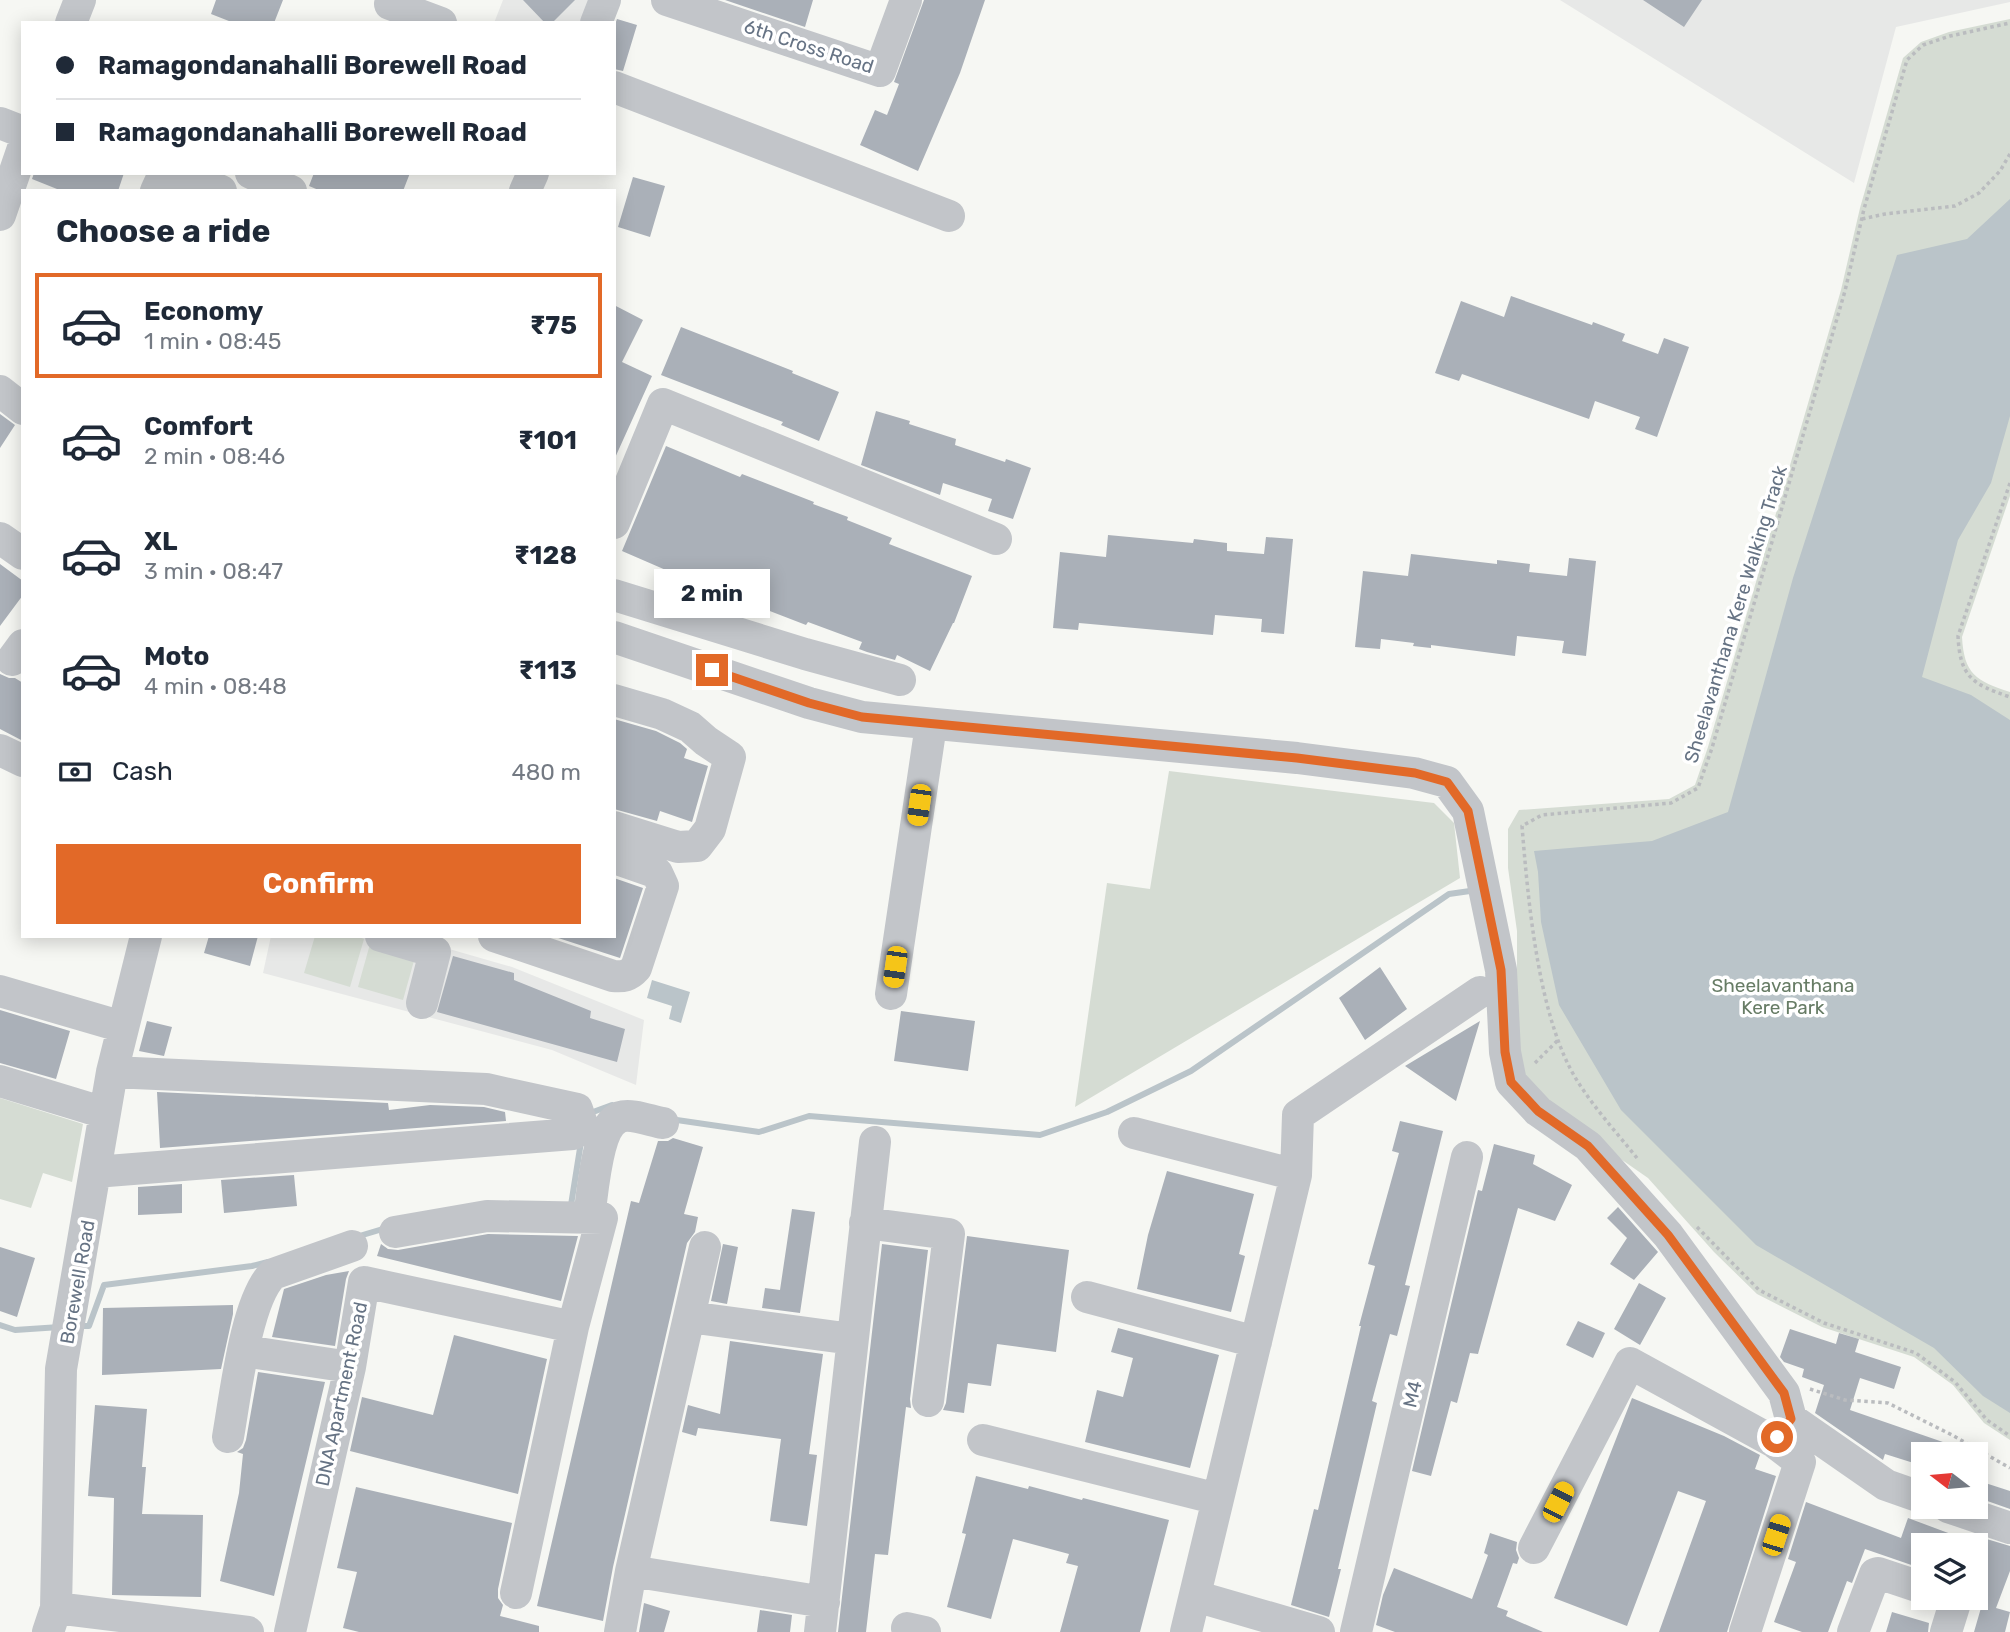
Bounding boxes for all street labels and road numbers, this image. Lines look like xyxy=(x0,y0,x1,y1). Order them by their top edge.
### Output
street label: 6th Cross Road xyxy=(741,15,876,78)
street label: Sheelavanthana Kere Walking Track xyxy=(1679,462,1792,766)
street label: Borewell Road xyxy=(55,1218,100,1346)
street label: DNA Apartment Road xyxy=(311,1300,372,1488)
street label: M4 xyxy=(1398,1378,1427,1410)

